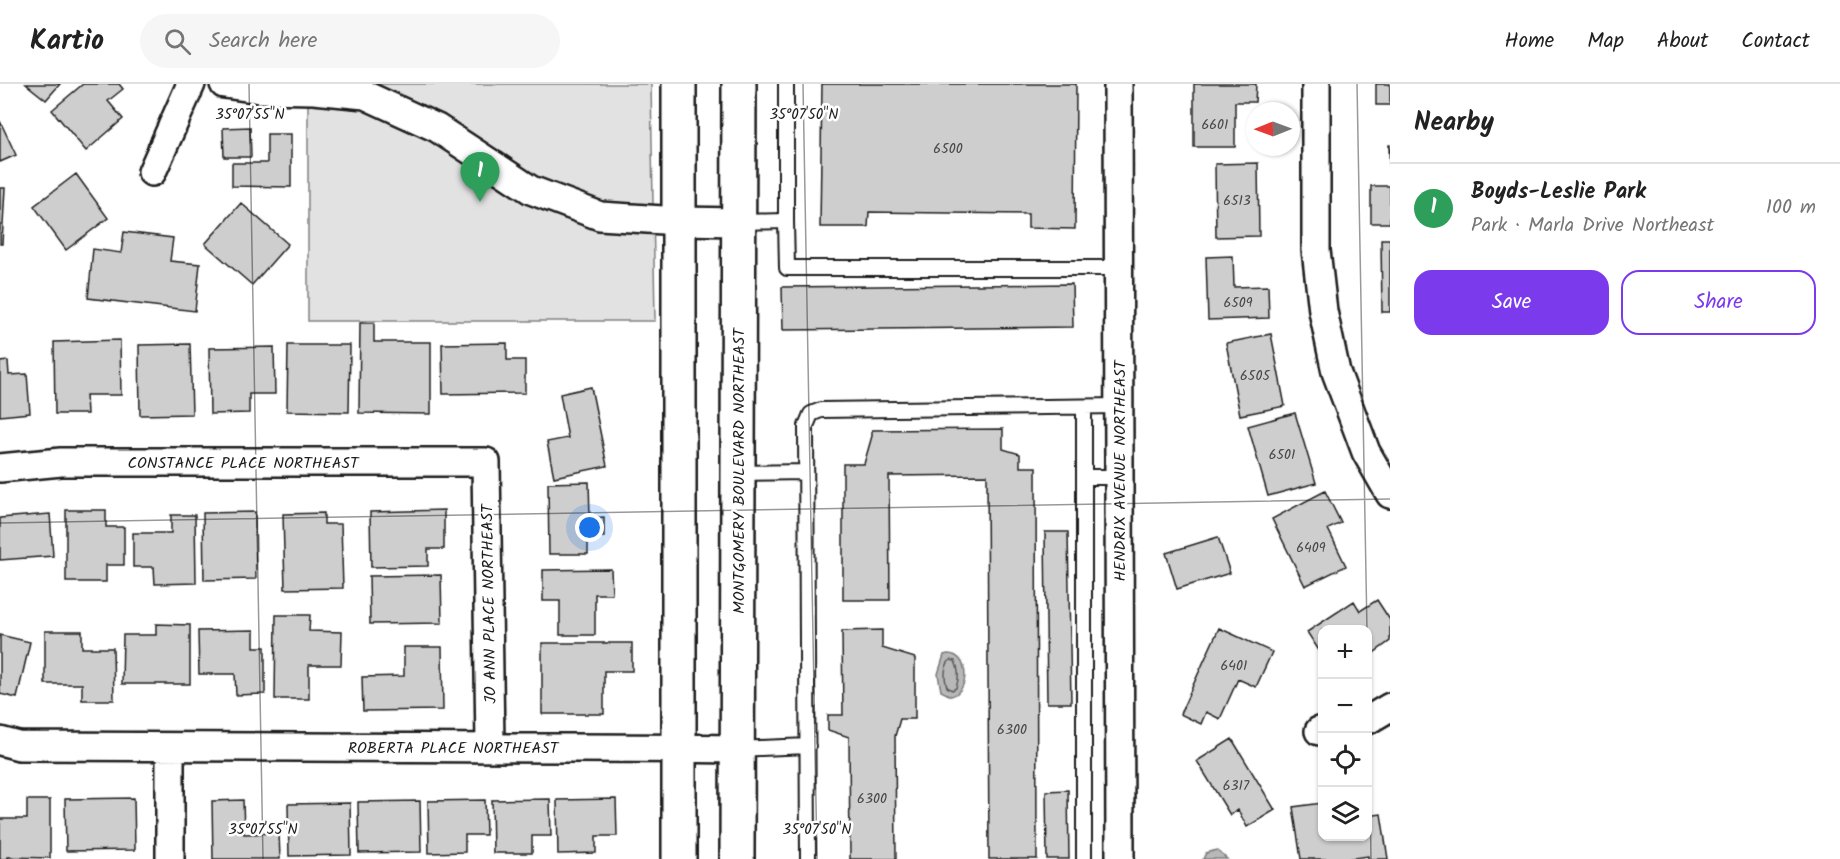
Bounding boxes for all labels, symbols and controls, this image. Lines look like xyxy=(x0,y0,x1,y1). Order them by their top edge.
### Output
search box xyxy=(140,14,560,68)
text: Kartio xyxy=(30,19,104,64)
text: Search here xyxy=(209,24,317,59)
icon: search xyxy=(161,25,194,58)
text: Home xyxy=(1505,25,1554,58)
text: Map xyxy=(1587,25,1624,58)
text: About xyxy=(1657,25,1708,58)
text: Contact xyxy=(1741,25,1810,58)
north arrow xyxy=(1246,102,1300,156)
text: Nearby xyxy=(1414,102,1494,144)
text: 35°07'55"N xyxy=(215,103,285,127)
text: 35°07'50"N xyxy=(770,103,838,127)
house number: 6601 xyxy=(1202,114,1228,136)
house number: 6500 xyxy=(933,138,963,160)
pin: 1 xyxy=(460,152,500,202)
text: Boyds-Leslie Park xyxy=(1471,175,1646,210)
house number: 6513 xyxy=(1223,190,1251,212)
text: 1 xyxy=(1430,192,1437,224)
text: 100 m xyxy=(1766,192,1816,224)
text: Park · Marla Drive Northeast xyxy=(1471,210,1714,242)
button: Save xyxy=(1414,270,1609,335)
button: Share xyxy=(1621,270,1816,335)
house number: 6509 xyxy=(1223,292,1253,314)
street label: MONTGOMERY BOULEVARD NORTHEAST xyxy=(727,327,752,614)
street label: HENDRIX AVENUE NORTHEAST xyxy=(1108,359,1133,582)
house number: 6505 xyxy=(1240,365,1271,387)
house number: 6501 xyxy=(1269,444,1295,466)
street label: CONSTANCE PLACE NORTHEAST xyxy=(127,451,360,476)
street label: JO ANN PLACE NORTHEAST xyxy=(475,503,504,704)
your location xyxy=(575,513,604,542)
house number: 6409 xyxy=(1296,537,1326,559)
map controls xyxy=(1318,625,1372,841)
button: + xyxy=(1318,625,1372,679)
house number: 6401 xyxy=(1221,655,1247,677)
button: − xyxy=(1318,679,1372,733)
house number: 6300 xyxy=(997,719,1027,741)
button: locate xyxy=(1318,733,1372,787)
street label: ROBERTA PLACE NORTHEAST xyxy=(348,736,560,761)
house number: 6317 xyxy=(1223,775,1250,797)
button: layers xyxy=(1318,787,1372,841)
house number: 6300 xyxy=(857,788,887,810)
text: 35°07'55"N xyxy=(228,818,298,842)
text: 35°07'50"N xyxy=(783,818,851,842)

